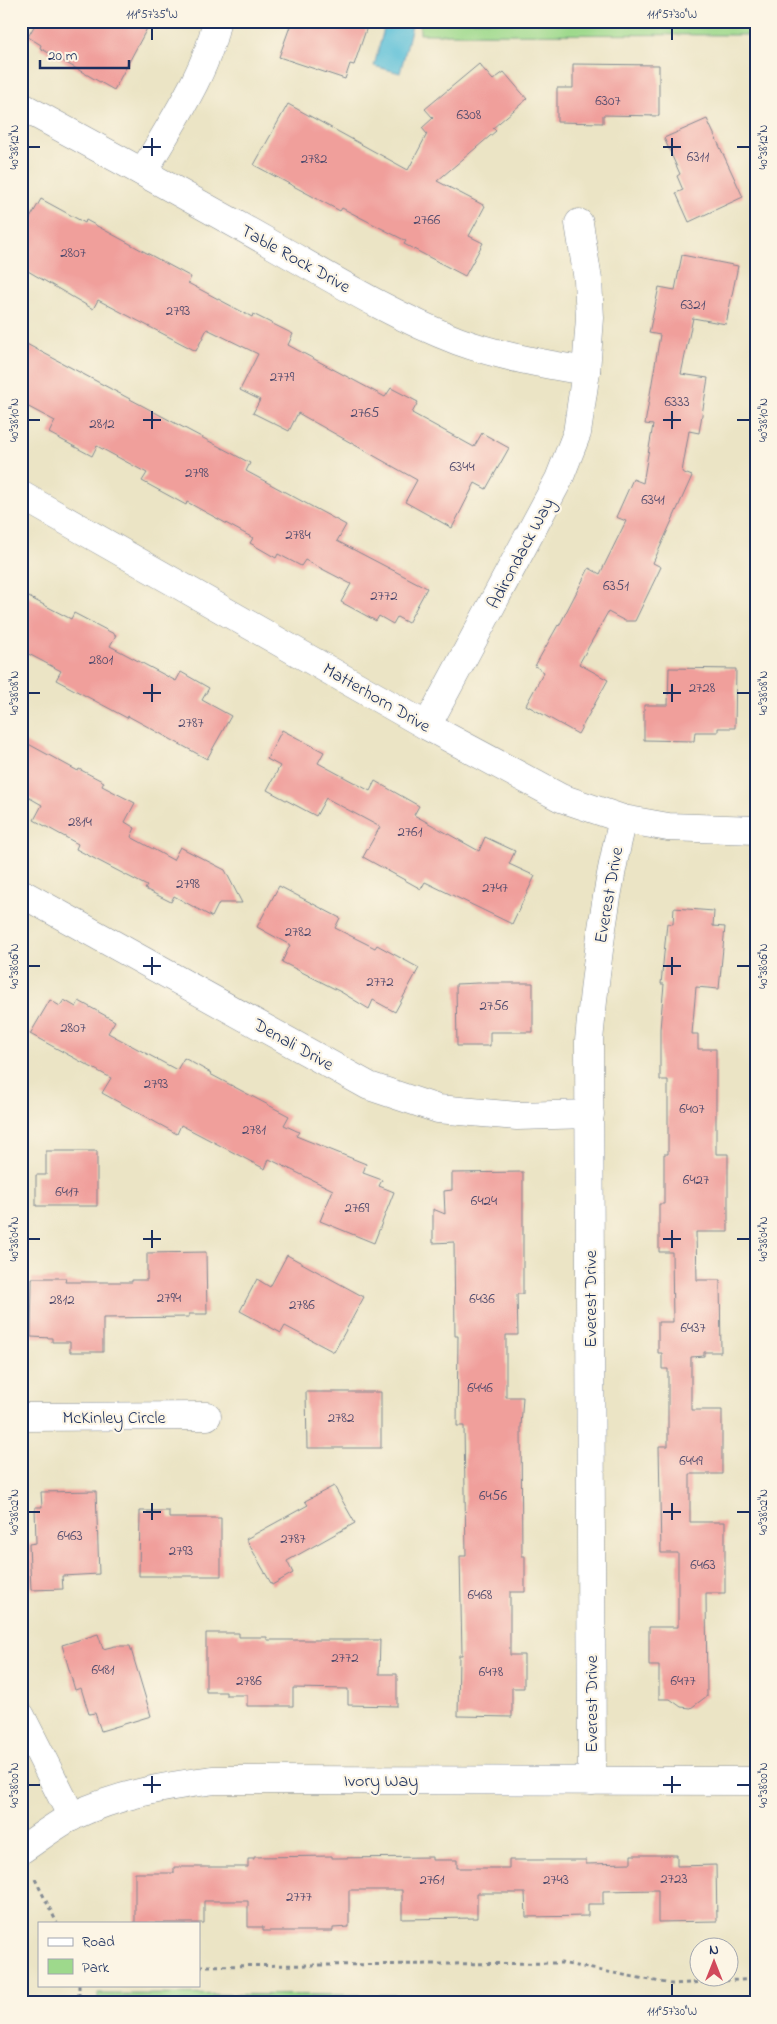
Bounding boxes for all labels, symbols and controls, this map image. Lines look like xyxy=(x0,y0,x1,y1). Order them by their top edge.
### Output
text: 111°57'35"W xyxy=(126,6,178,24)
text: 111°57'30"W xyxy=(647,6,697,24)
scale bar xyxy=(40,38,129,70)
text: 20 m xyxy=(48,45,78,67)
house number: 6307 xyxy=(595,90,621,112)
house number: 6308 xyxy=(457,104,482,126)
text: 40°38'12"N xyxy=(6,125,24,169)
text: 40°38'12"N xyxy=(755,125,773,169)
house number: 6311 xyxy=(687,146,709,168)
house number: 2782 xyxy=(301,148,328,170)
house number: 2766 xyxy=(414,209,441,231)
street label: Table Rock Drive xyxy=(235,219,355,301)
house number: 2807 xyxy=(60,242,86,264)
house number: 6321 xyxy=(680,294,706,316)
house number: 2793 xyxy=(166,300,190,322)
house number: 2779 xyxy=(270,366,295,388)
house number: 6333 xyxy=(664,391,690,413)
text: 40°38'10"N xyxy=(6,398,24,442)
text: 40°38'10"N xyxy=(755,398,773,442)
house number: 2765 xyxy=(351,402,380,424)
house number: 2812 xyxy=(89,413,115,435)
house number: 6344 xyxy=(449,456,475,478)
house number: 2798 xyxy=(185,462,209,484)
house number: 6341 xyxy=(641,489,665,511)
street label: Adirondack Way xyxy=(482,494,562,614)
house number: 2784 xyxy=(285,524,311,546)
house number: 6351 xyxy=(603,575,629,597)
house number: 2772 xyxy=(370,585,398,607)
house number: 2801 xyxy=(89,649,113,671)
street label: Matterhorn Drive xyxy=(317,657,436,741)
text: 40°38'08"N xyxy=(6,671,24,715)
text: 40°38'08"N xyxy=(755,671,773,715)
house number: 2728 xyxy=(689,677,716,699)
house number: 2787 xyxy=(178,712,204,734)
house number: 2814 xyxy=(68,811,92,833)
house number: 2761 xyxy=(397,821,423,843)
street label: Everest Drive xyxy=(589,844,631,946)
house number: 2798 xyxy=(176,873,200,895)
house number: 2747 xyxy=(482,877,508,899)
house number: 2782 xyxy=(285,921,312,943)
text: 40°38'06"N xyxy=(6,943,24,989)
text: 40°38'06"N xyxy=(755,943,773,989)
house number: 2772 xyxy=(366,971,394,993)
house number: 2756 xyxy=(480,995,509,1017)
street label: Denali Drive xyxy=(247,1013,339,1079)
house number: 2807 xyxy=(60,1017,86,1039)
house number: 2793 xyxy=(144,1073,168,1095)
house number: 6407 xyxy=(679,1098,705,1120)
house number: 2781 xyxy=(242,1119,266,1141)
house number: 6427 xyxy=(683,1169,709,1191)
house number: 6417 xyxy=(55,1181,79,1203)
house number: 6424 xyxy=(471,1190,497,1212)
house number: 2769 xyxy=(345,1197,370,1219)
text: 40°38'04"N xyxy=(6,1216,24,1262)
text: 40°38'04"N xyxy=(755,1216,773,1262)
street label: Everest Drive xyxy=(579,1249,605,1348)
house number: 2794 xyxy=(157,1287,181,1309)
house number: 6436 xyxy=(469,1288,495,1310)
house number: 2812 xyxy=(49,1289,75,1311)
house number: 2786 xyxy=(289,1294,315,1316)
house number: 6437 xyxy=(680,1317,706,1339)
house number: 6446 xyxy=(467,1377,493,1399)
street label: McKinley Circle xyxy=(62,1406,167,1432)
house number: 2782 xyxy=(328,1407,355,1429)
house number: 6449 xyxy=(679,1450,703,1472)
house number: 6456 xyxy=(479,1485,507,1507)
text: 40°38'02"N xyxy=(6,1489,24,1535)
text: 40°38'02"N xyxy=(755,1489,773,1535)
house number: 6463 xyxy=(57,1525,83,1547)
house number: 2787 xyxy=(280,1528,306,1550)
house number: 2793 xyxy=(169,1540,193,1562)
house number: 6463 xyxy=(690,1554,716,1576)
house number: 6468 xyxy=(467,1584,493,1606)
house number: 2772 xyxy=(331,1647,359,1669)
street label: Everest Drive xyxy=(580,1654,606,1753)
house number: 6481 xyxy=(91,1659,115,1681)
house number: 6478 xyxy=(479,1661,504,1683)
house number: 2786 xyxy=(236,1670,262,1692)
house number: 6477 xyxy=(670,1670,696,1692)
text: 40°38'00"N xyxy=(6,1762,24,1808)
text: 40°38'00"N xyxy=(755,1762,773,1808)
street label: Ivory Way xyxy=(344,1769,418,1795)
house number: 2723 xyxy=(660,1868,688,1890)
house number: 2761 xyxy=(419,1869,445,1891)
house number: 2743 xyxy=(543,1869,569,1891)
house number: 2777 xyxy=(286,1886,312,1908)
legend xyxy=(38,1922,200,1986)
text: Road xyxy=(82,1931,115,1953)
north arrow xyxy=(690,1936,740,1986)
text: N xyxy=(709,1940,719,1961)
text: Park xyxy=(82,1957,110,1979)
text: 111°57'30"W xyxy=(647,2003,697,2021)

